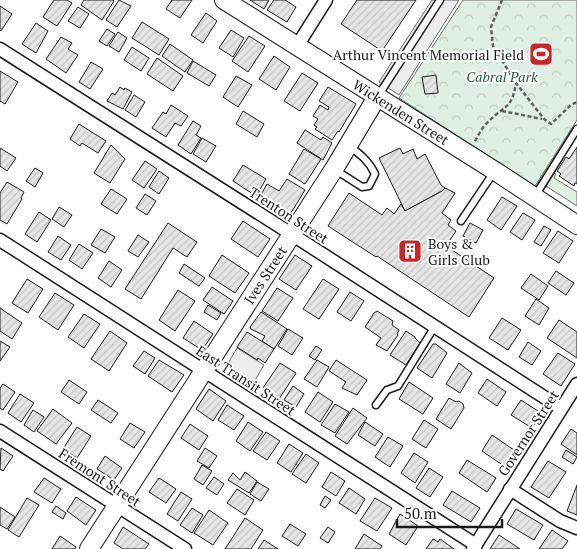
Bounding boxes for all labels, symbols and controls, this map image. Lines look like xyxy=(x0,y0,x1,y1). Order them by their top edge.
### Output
sports icon: Arthur Vincent Memorial Field xyxy=(528,41,554,67)
place label: Arthur Vincent Memorial Field xyxy=(333,45,524,64)
park label: Cabral Park xyxy=(466,67,538,86)
street label: Wickenden Street xyxy=(349,75,453,150)
street label: Trenton Street xyxy=(246,182,333,248)
place label: Boys & Girls Club xyxy=(428,234,490,269)
building icon: Boys & Girls Club xyxy=(397,238,423,264)
street label: Ives Street xyxy=(239,242,291,308)
street label: East Transit Street xyxy=(193,341,300,420)
street label: Governor Street xyxy=(493,386,563,480)
street label: Fremont Street xyxy=(55,443,145,511)
scale bar xyxy=(397,496,502,528)
text: 50 m xyxy=(404,503,437,523)

